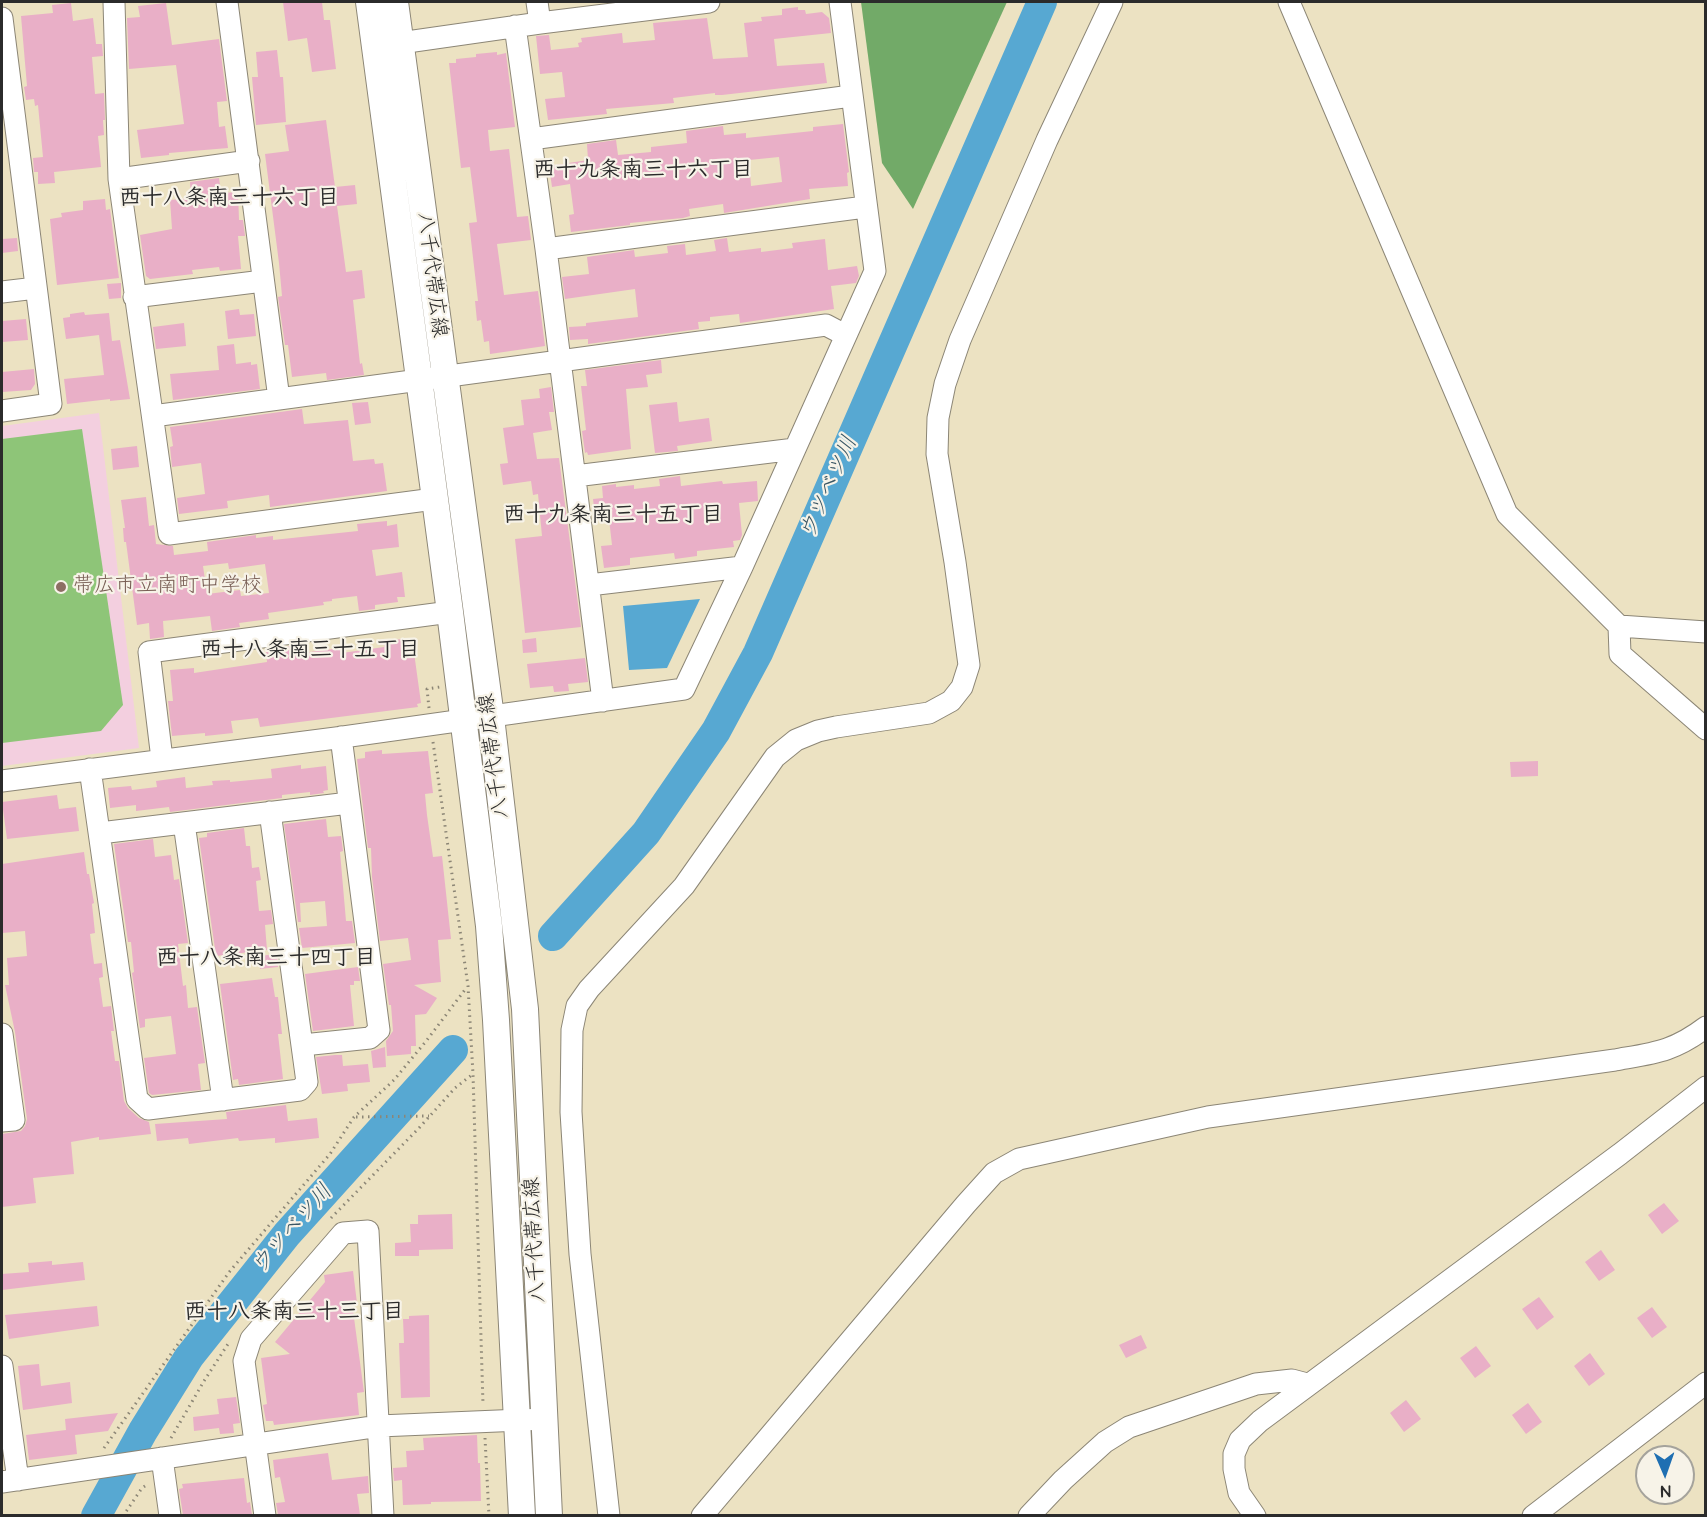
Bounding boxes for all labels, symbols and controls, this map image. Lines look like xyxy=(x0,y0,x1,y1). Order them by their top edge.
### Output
district label: 西十九条南三十六丁目 xyxy=(533,158,753,184)
district label: 西十八条南三十六丁目 xyxy=(119,186,339,212)
street label: 八千代帯広線 xyxy=(411,211,451,339)
water label: ウツベツ川 xyxy=(796,432,864,544)
district label: 西十九条南三十五丁目 xyxy=(503,503,723,529)
place label: 帯広市立南町中学校 xyxy=(73,574,262,600)
marker: 帯広市立南町中学校 xyxy=(54,580,68,594)
district label: 西十八条南三十五丁目 xyxy=(200,638,420,664)
street label: 八千代帯広線 xyxy=(475,692,515,820)
district label: 西十八条南三十四丁目 xyxy=(156,946,376,972)
street label: 八千代帯広線 xyxy=(520,1176,552,1304)
water label: ウツベツ川 xyxy=(247,1180,339,1280)
district label: 西十八条南三十三丁目 xyxy=(184,1300,404,1326)
north arrow xyxy=(1635,1445,1695,1505)
text: N xyxy=(1660,1480,1671,1502)

